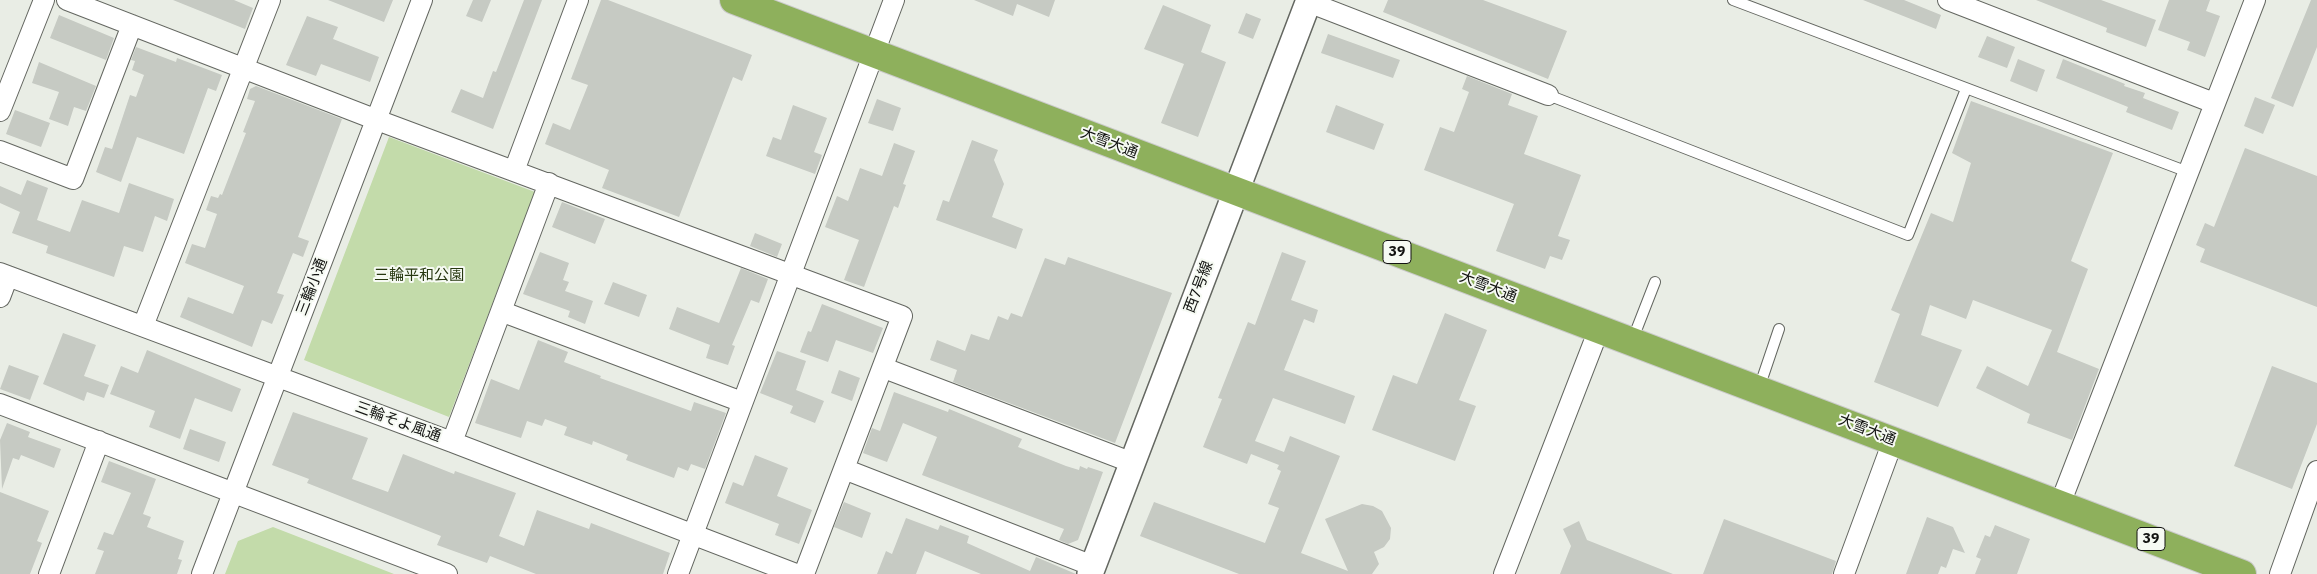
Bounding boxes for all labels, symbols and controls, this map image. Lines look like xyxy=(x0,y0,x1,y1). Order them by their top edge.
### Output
street label: 大雪大通 xyxy=(1078,124,1140,162)
road number: 39 xyxy=(1383,240,1411,264)
street label: 三輪小通 xyxy=(293,256,331,318)
street label: 西7号線 xyxy=(1181,259,1217,315)
park label: 三輪平和公園 xyxy=(374,267,464,285)
street label: 大雪大通 xyxy=(1457,268,1519,306)
street label: 三輪そよ風通 xyxy=(353,398,443,446)
street label: 大雪大通 xyxy=(1836,411,1898,449)
road number: 39 xyxy=(2137,528,2165,550)

